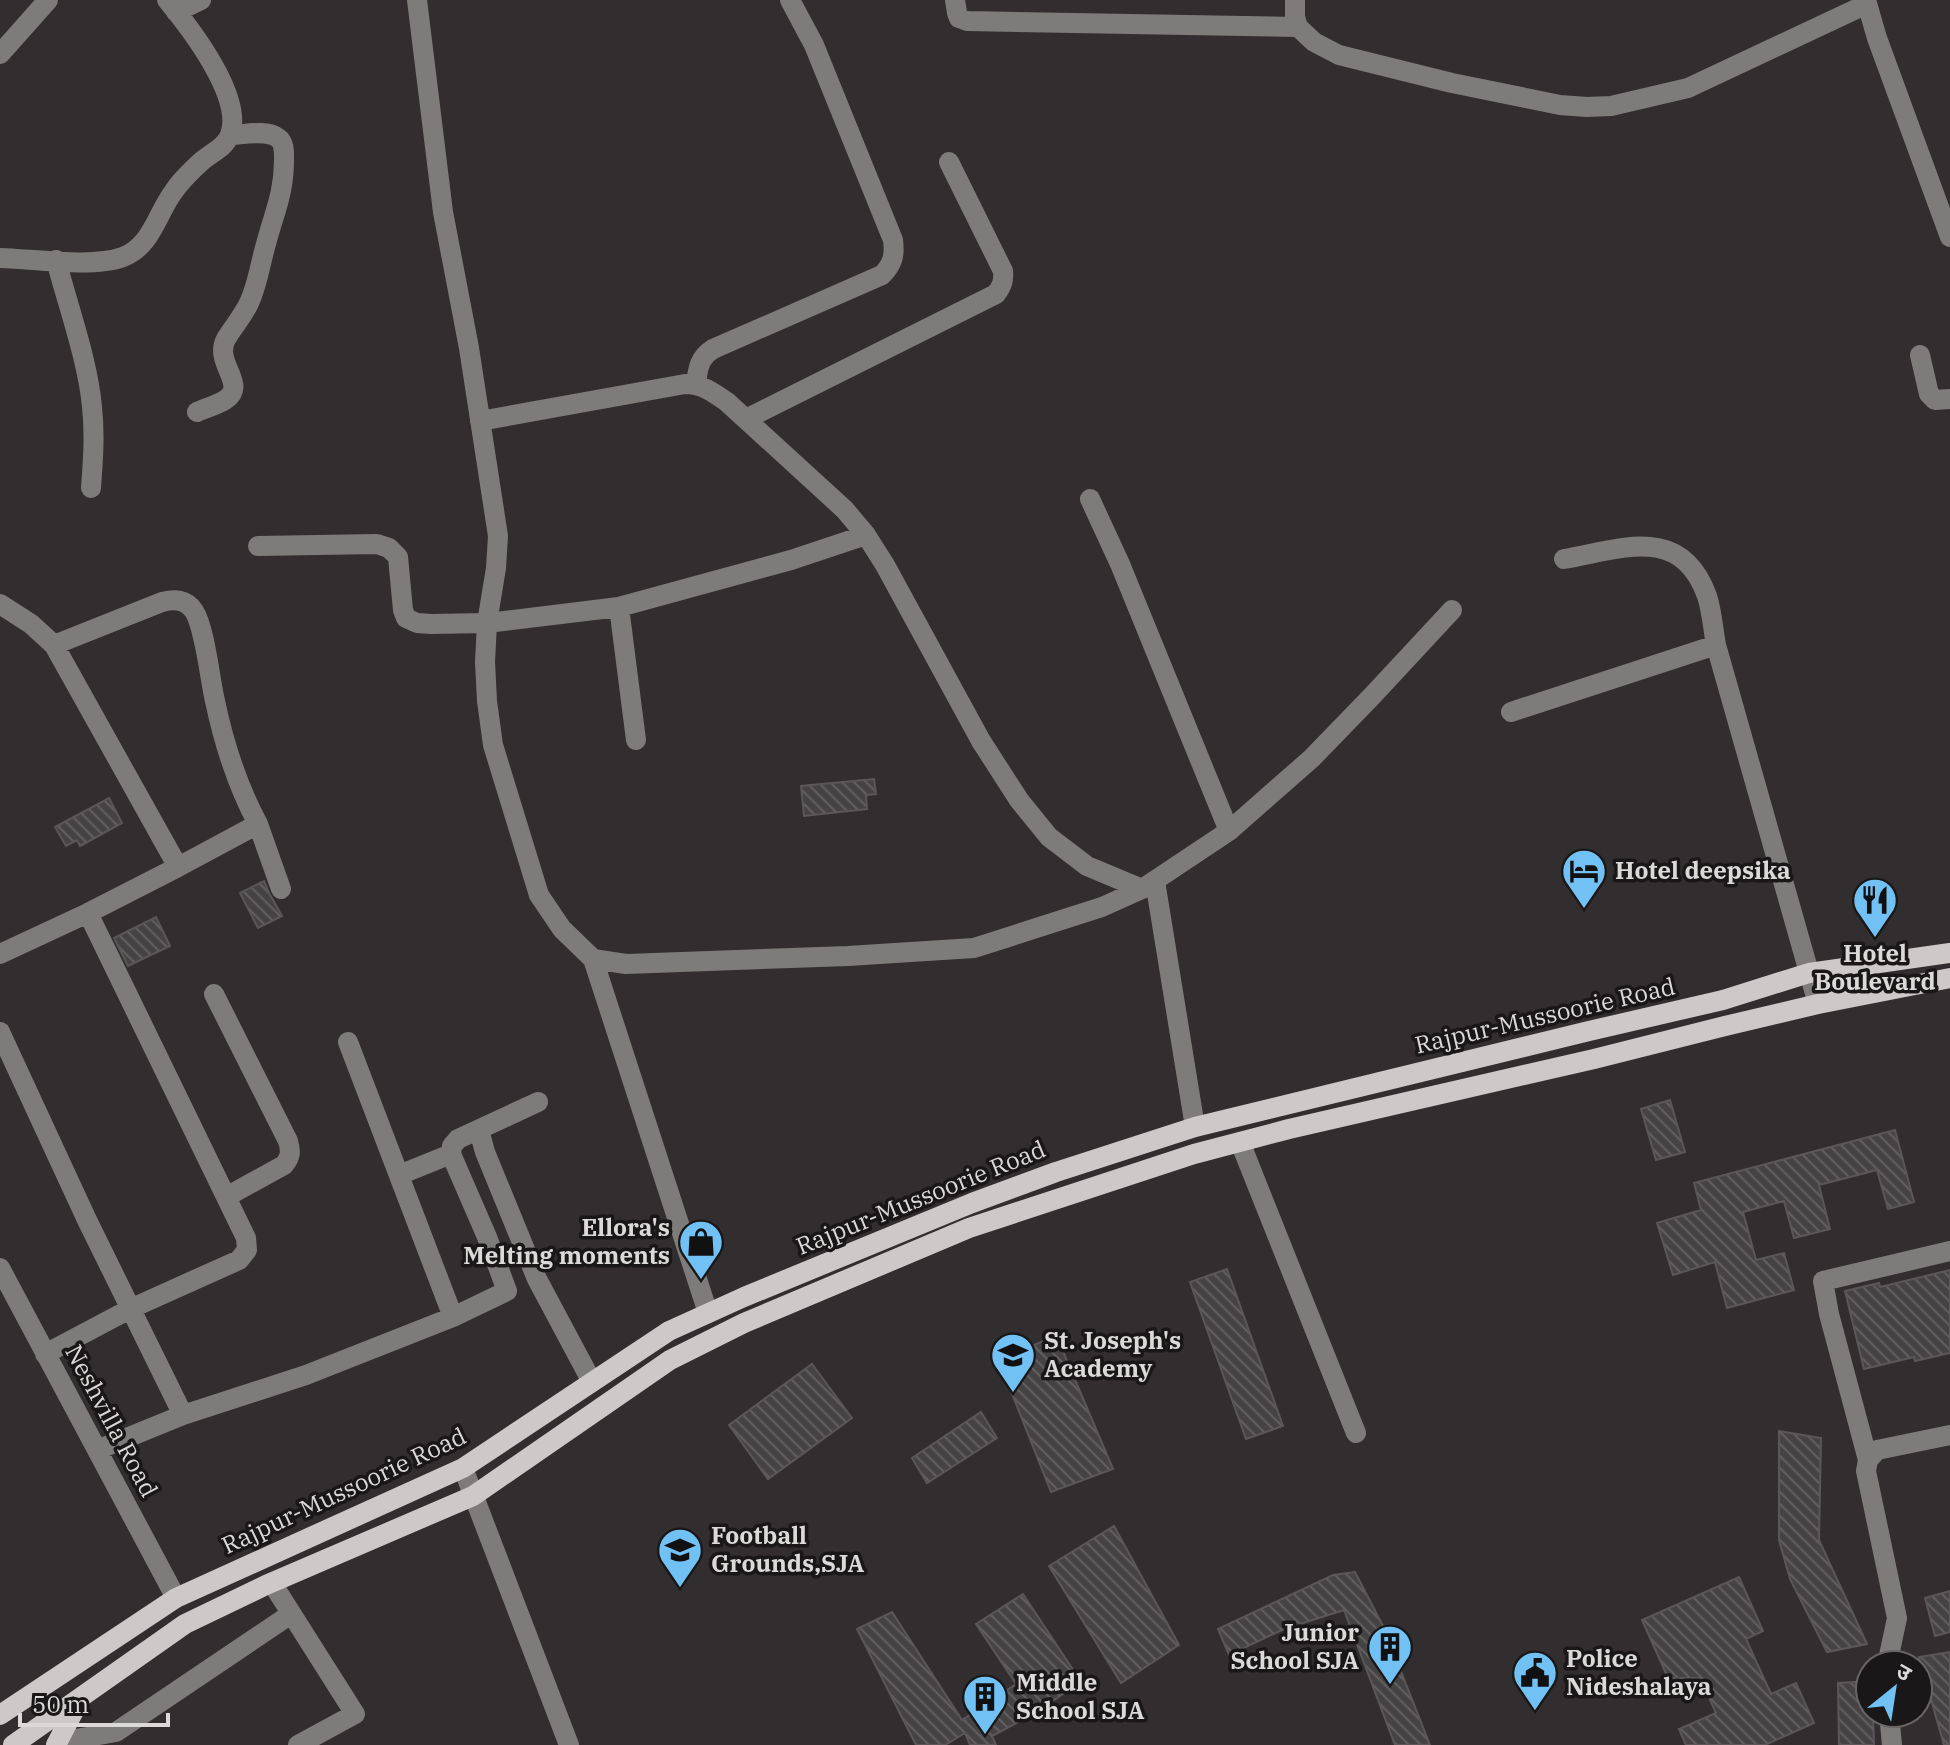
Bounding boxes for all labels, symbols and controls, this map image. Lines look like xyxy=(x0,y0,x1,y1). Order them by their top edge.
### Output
hotel icon: Hotel deepsika xyxy=(1560,847,1608,910)
place label: Hotel deepsika xyxy=(1615,854,1791,886)
restaurant icon: Hotel Boulevard xyxy=(1851,876,1899,939)
place label: Hotel Boulevard xyxy=(1814,937,1936,997)
street label: Rajpur-Mussoorie Road xyxy=(1412,970,1678,1061)
street label: Rajpur-Mussoorie Road xyxy=(791,1132,1050,1262)
place label: Ellora's Melting moments xyxy=(463,1211,670,1271)
shop icon: Ellora's Melting moments xyxy=(677,1218,725,1281)
place label: St. Joseph's Academy xyxy=(1044,1324,1181,1384)
school or university icon: St. Joseph's Academy xyxy=(989,1331,1037,1394)
street label: Neshvilla Road xyxy=(58,1339,166,1502)
street label: Rajpur-Mussoorie Road xyxy=(216,1419,471,1561)
place label: Football Grounds,SJA xyxy=(711,1519,865,1579)
school or university icon: Football Grounds,SJA xyxy=(656,1526,704,1589)
place label: Junior School SJA xyxy=(1231,1616,1359,1676)
building icon: Junior School SJA xyxy=(1366,1623,1414,1686)
place label: Police Nideshalaya xyxy=(1566,1642,1712,1702)
public building icon: Police Nideshalaya xyxy=(1511,1649,1559,1712)
north arrow xyxy=(1854,1649,1934,1729)
text: उ xyxy=(1891,1655,1918,1688)
place label: Middle School SJA xyxy=(1016,1666,1145,1726)
building icon: Middle School SJA xyxy=(961,1673,1009,1736)
scale bar xyxy=(20,1677,168,1727)
text: 50 m xyxy=(32,1688,89,1720)

